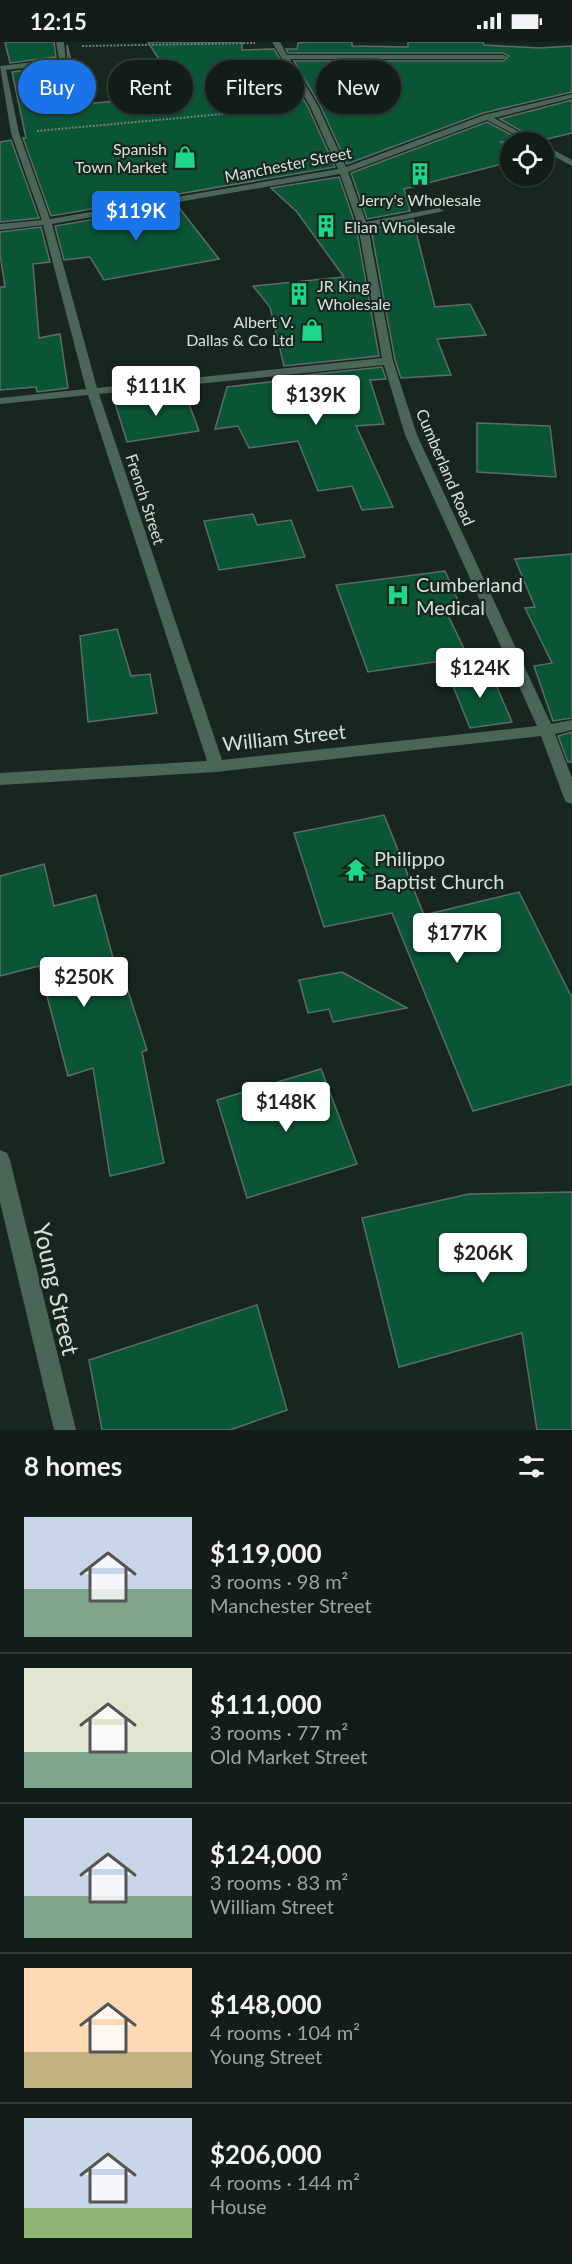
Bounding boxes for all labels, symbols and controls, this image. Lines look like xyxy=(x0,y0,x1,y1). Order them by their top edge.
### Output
text: 12:15 xyxy=(30,8,87,35)
chip: Buy xyxy=(18,60,96,114)
chip: Rent xyxy=(108,60,193,114)
chip: Filters xyxy=(205,60,304,114)
chip: New xyxy=(316,60,401,114)
map controls xyxy=(500,132,554,186)
button: locate xyxy=(500,132,554,186)
place label: Spanish Town Market xyxy=(75,139,167,176)
street label: Manchester Street xyxy=(223,142,354,186)
shop icon: Spanish Town Market xyxy=(172,144,198,170)
building icon: Jerry's Wholesale xyxy=(407,161,433,187)
place label: Jerry's Wholesale xyxy=(359,190,481,209)
pin: $119K xyxy=(94,191,178,242)
text: $119K xyxy=(106,198,166,222)
building icon: Elian Wholesale xyxy=(313,213,339,239)
place label: Elian Wholesale xyxy=(344,217,455,236)
place label: JR King Wholesale xyxy=(317,276,391,313)
building icon: JR King Wholesale xyxy=(286,281,312,307)
place label: Albert V. Dallas & Co Ltd xyxy=(186,312,294,349)
shop icon: Albert V. Dallas & Co Ltd xyxy=(299,317,325,343)
pin: $111K xyxy=(114,366,198,417)
text: $111K xyxy=(126,373,186,397)
pin: $139K xyxy=(274,375,358,426)
text: $139K xyxy=(286,382,346,406)
street label: Cumberland Road xyxy=(413,406,479,528)
street label: French Street xyxy=(122,451,170,547)
place label: Cumberland Medical xyxy=(416,572,523,619)
hospital icon: Cumberland Medical xyxy=(385,582,411,608)
pin: $124K xyxy=(438,648,522,699)
text: $124K xyxy=(450,655,510,679)
street label: William Street xyxy=(221,719,347,755)
place label: Philippo Baptist Church xyxy=(374,846,504,893)
temple icon: Philippo Baptist Church xyxy=(343,857,369,883)
pin: $177K xyxy=(415,913,499,964)
text: $177K xyxy=(427,920,487,944)
pin: $250K xyxy=(42,957,126,1008)
text: $250K xyxy=(54,964,114,988)
pin: $148K xyxy=(244,1082,328,1133)
text: $148K xyxy=(256,1089,316,1113)
street label: Young Street xyxy=(28,1220,86,1358)
pin: $206K xyxy=(441,1233,525,1284)
text: $206K xyxy=(453,1240,513,1264)
text: 8 homes xyxy=(24,1450,122,1482)
icon: filters xyxy=(515,1450,548,1483)
text: $119,000 xyxy=(210,1537,322,1569)
icon: home xyxy=(72,1541,144,1613)
text: 3 rooms · 98 m² xyxy=(210,1569,348,1593)
text: Manchester Street xyxy=(210,1593,372,1617)
text: $111,000 xyxy=(210,1688,322,1720)
icon: home xyxy=(72,1692,144,1764)
text: 3 rooms · 77 m² xyxy=(210,1720,348,1744)
text: Old Market Street xyxy=(210,1744,367,1768)
text: $124,000 xyxy=(210,1838,322,1870)
icon: home xyxy=(72,1842,144,1914)
text: 3 rooms · 83 m² xyxy=(210,1870,348,1894)
text: William Street xyxy=(210,1894,334,1918)
text: $148,000 xyxy=(210,1988,322,2020)
icon: home xyxy=(72,1992,144,2064)
text: 4 rooms · 104 m² xyxy=(210,2020,360,2044)
text: Young Street xyxy=(210,2044,322,2068)
text: $206,000 xyxy=(210,2138,322,2170)
icon: home xyxy=(72,2142,144,2214)
text: 4 rooms · 144 m² xyxy=(210,2170,360,2194)
text: House xyxy=(210,2194,267,2218)

